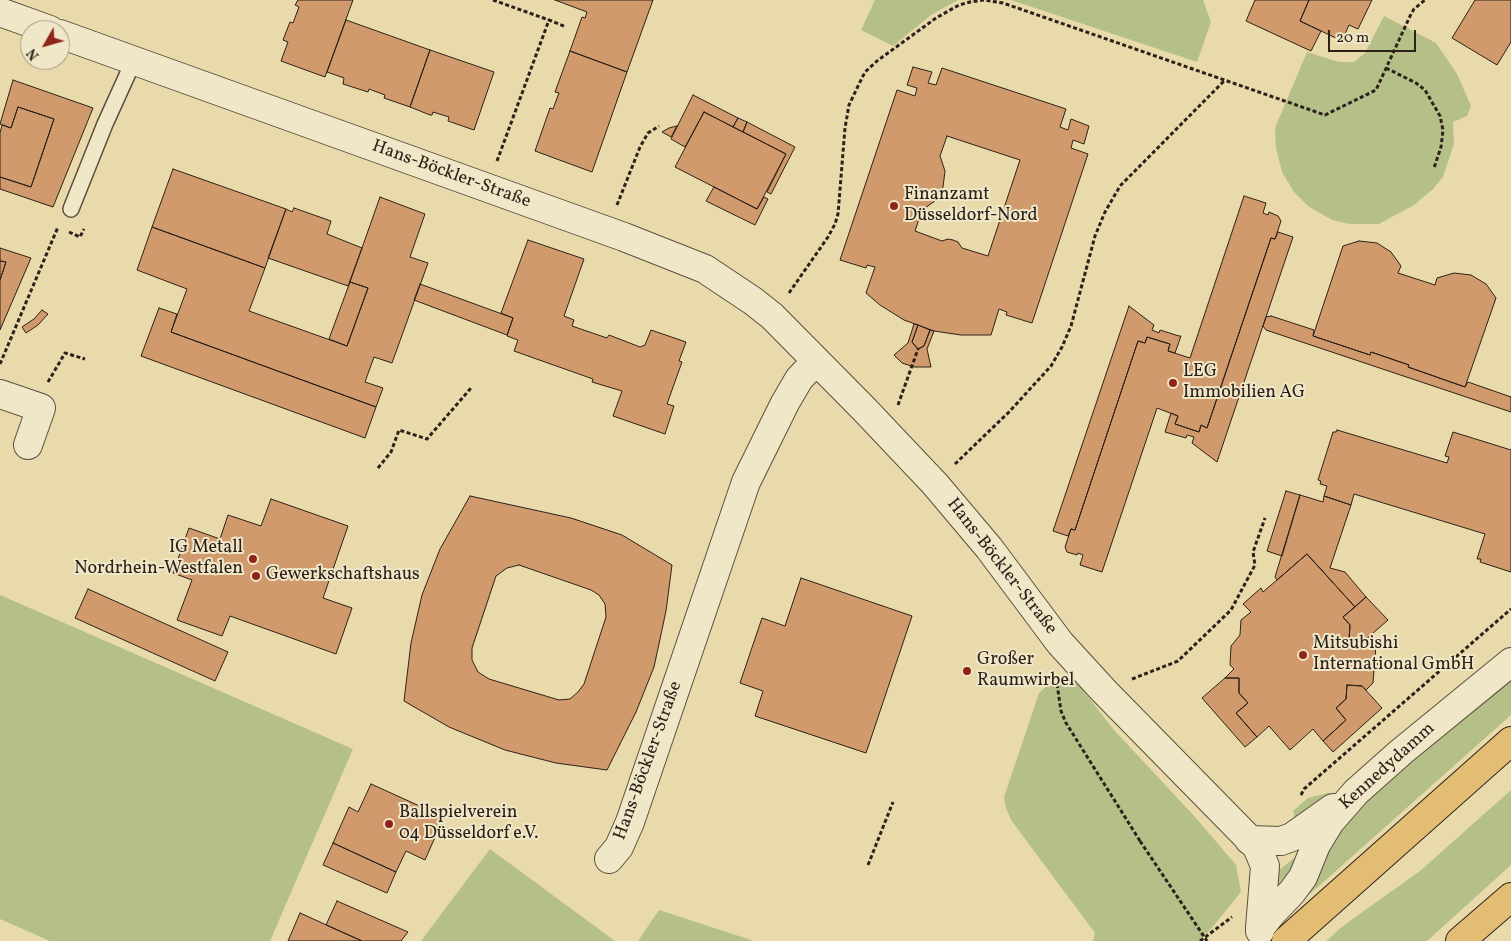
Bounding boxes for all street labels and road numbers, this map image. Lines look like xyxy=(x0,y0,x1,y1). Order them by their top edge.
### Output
street label: Hans-Böckler-Straße xyxy=(369,136,533,214)
street label: Hans-Böckler-Straße xyxy=(941,494,1061,640)
street label: Hans-Böckler-Straße xyxy=(610,679,688,843)
street label: Kennedydamm xyxy=(1336,719,1440,815)

